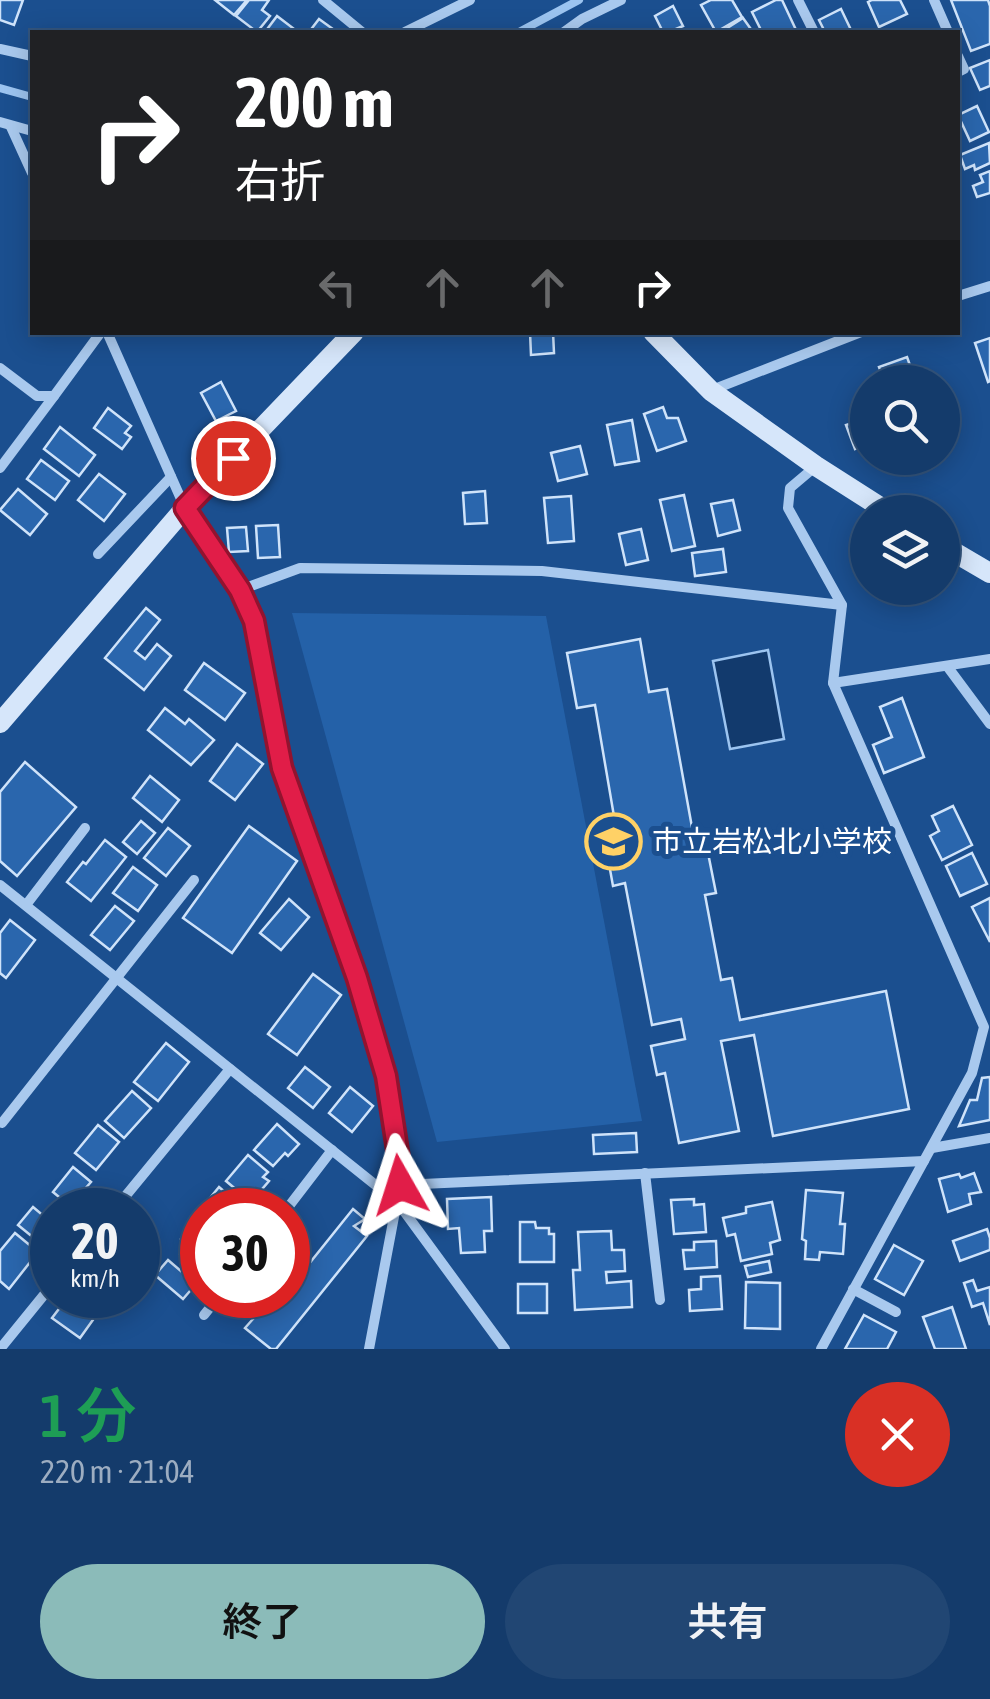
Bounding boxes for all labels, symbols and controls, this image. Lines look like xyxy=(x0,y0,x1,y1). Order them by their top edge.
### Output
text: 200 m xyxy=(235,62,394,142)
icon: right xyxy=(70,70,200,200)
text: 右折 xyxy=(235,155,325,207)
icon: left xyxy=(310,260,365,315)
icon: ahead xyxy=(415,260,470,315)
icon: ahead xyxy=(520,260,575,315)
icon: right xyxy=(625,260,680,315)
map controls xyxy=(850,365,960,605)
button: search xyxy=(850,365,960,475)
pin xyxy=(191,416,276,501)
icon: arrive xyxy=(206,431,261,486)
button: layers xyxy=(850,495,960,605)
school or university icon: 市立岩松北小学校 xyxy=(583,811,643,871)
place label: 市立岩松北小学校 xyxy=(652,824,892,858)
position arrow xyxy=(348,1133,452,1237)
speed limit sign: 30 xyxy=(180,1188,310,1318)
text: 20 xyxy=(71,1212,118,1270)
text: km/h xyxy=(70,1264,120,1292)
text: 1 分 xyxy=(40,1381,136,1450)
button: close xyxy=(845,1382,950,1487)
text: 220 m · 21:04 xyxy=(40,1453,195,1490)
button: 終了 xyxy=(40,1564,485,1679)
button: 共有 xyxy=(505,1564,950,1679)

